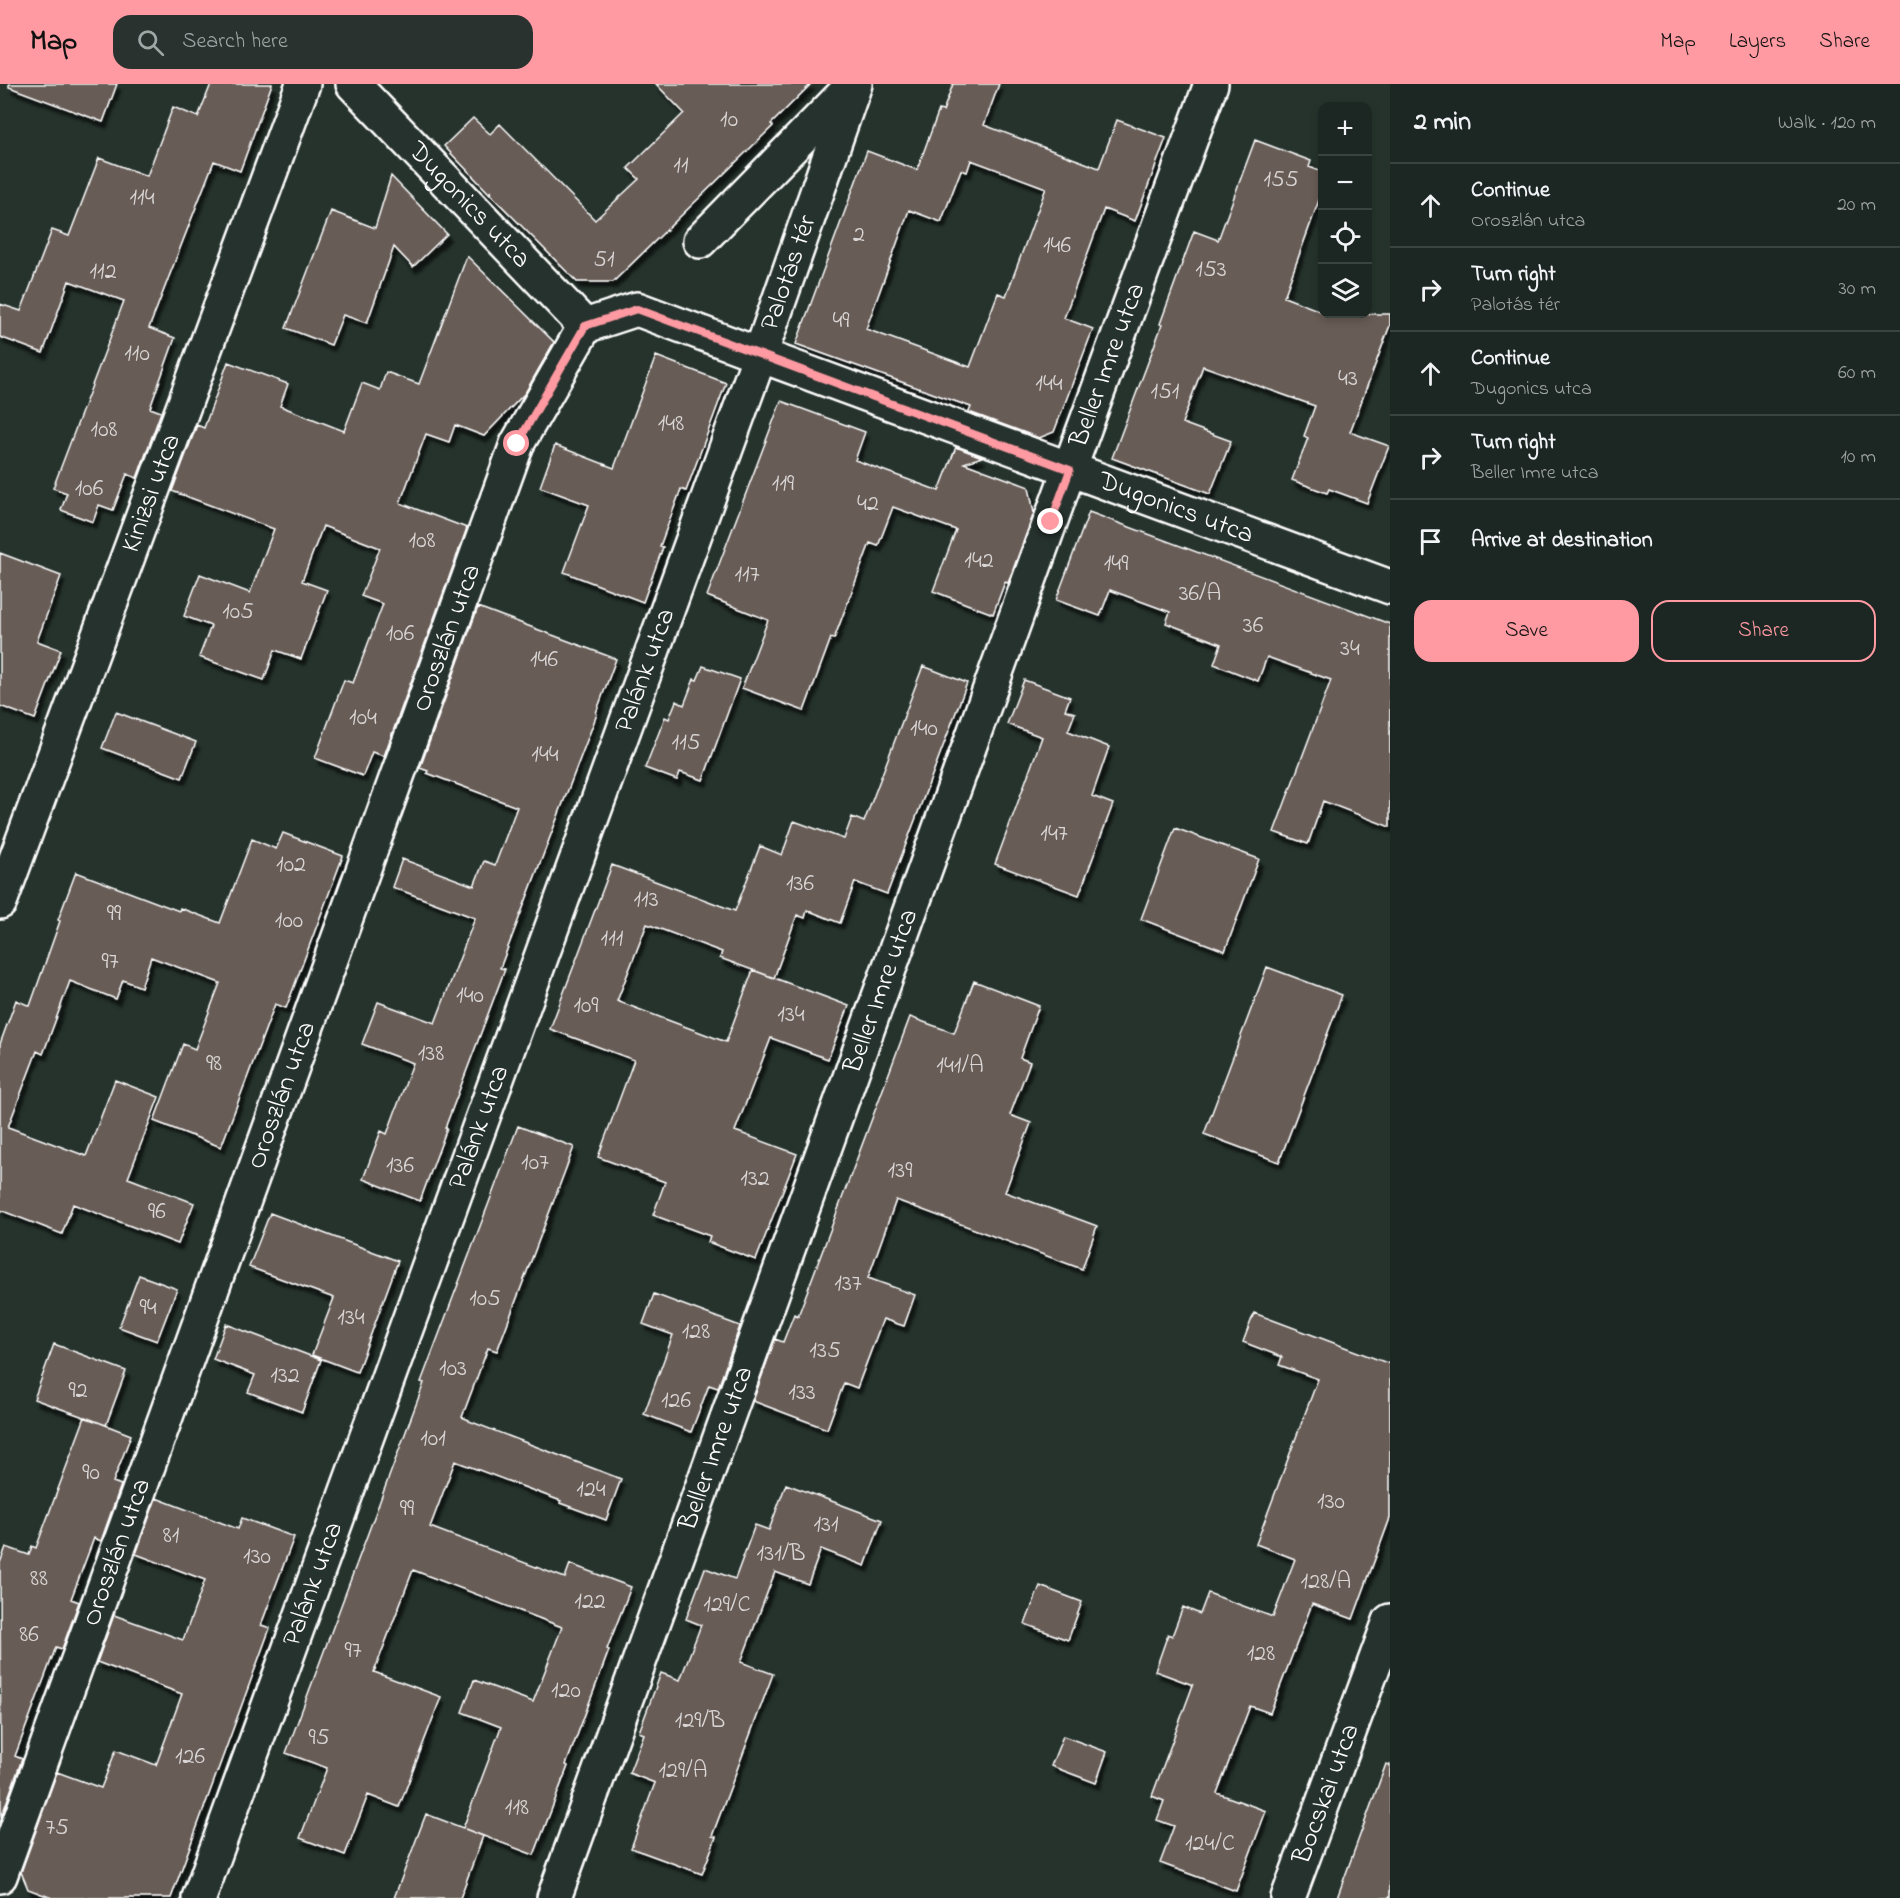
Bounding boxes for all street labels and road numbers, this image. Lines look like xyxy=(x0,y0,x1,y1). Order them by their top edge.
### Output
street label: Dugonics utca xyxy=(398,132,540,278)
street label: Palotás tér xyxy=(751,209,827,336)
street label: Beller Imre utca xyxy=(1059,277,1156,453)
street label: Kinizsi utca xyxy=(112,428,191,558)
street label: Dugonics utca xyxy=(1092,461,1259,555)
street label: Oroszlán utca xyxy=(402,559,491,718)
street label: Palánk utca xyxy=(605,603,686,738)
street label: Beller Imre utca xyxy=(833,904,929,1080)
street label: Oroszlán utca xyxy=(237,1016,326,1175)
street label: Palánk utca xyxy=(439,1060,520,1195)
street label: Beller Imre utca xyxy=(668,1361,764,1537)
street label: Oroszlán utca xyxy=(72,1473,161,1632)
street label: Palánk utca xyxy=(273,1516,354,1652)
street label: Bocskai utca xyxy=(1282,1718,1370,1871)

